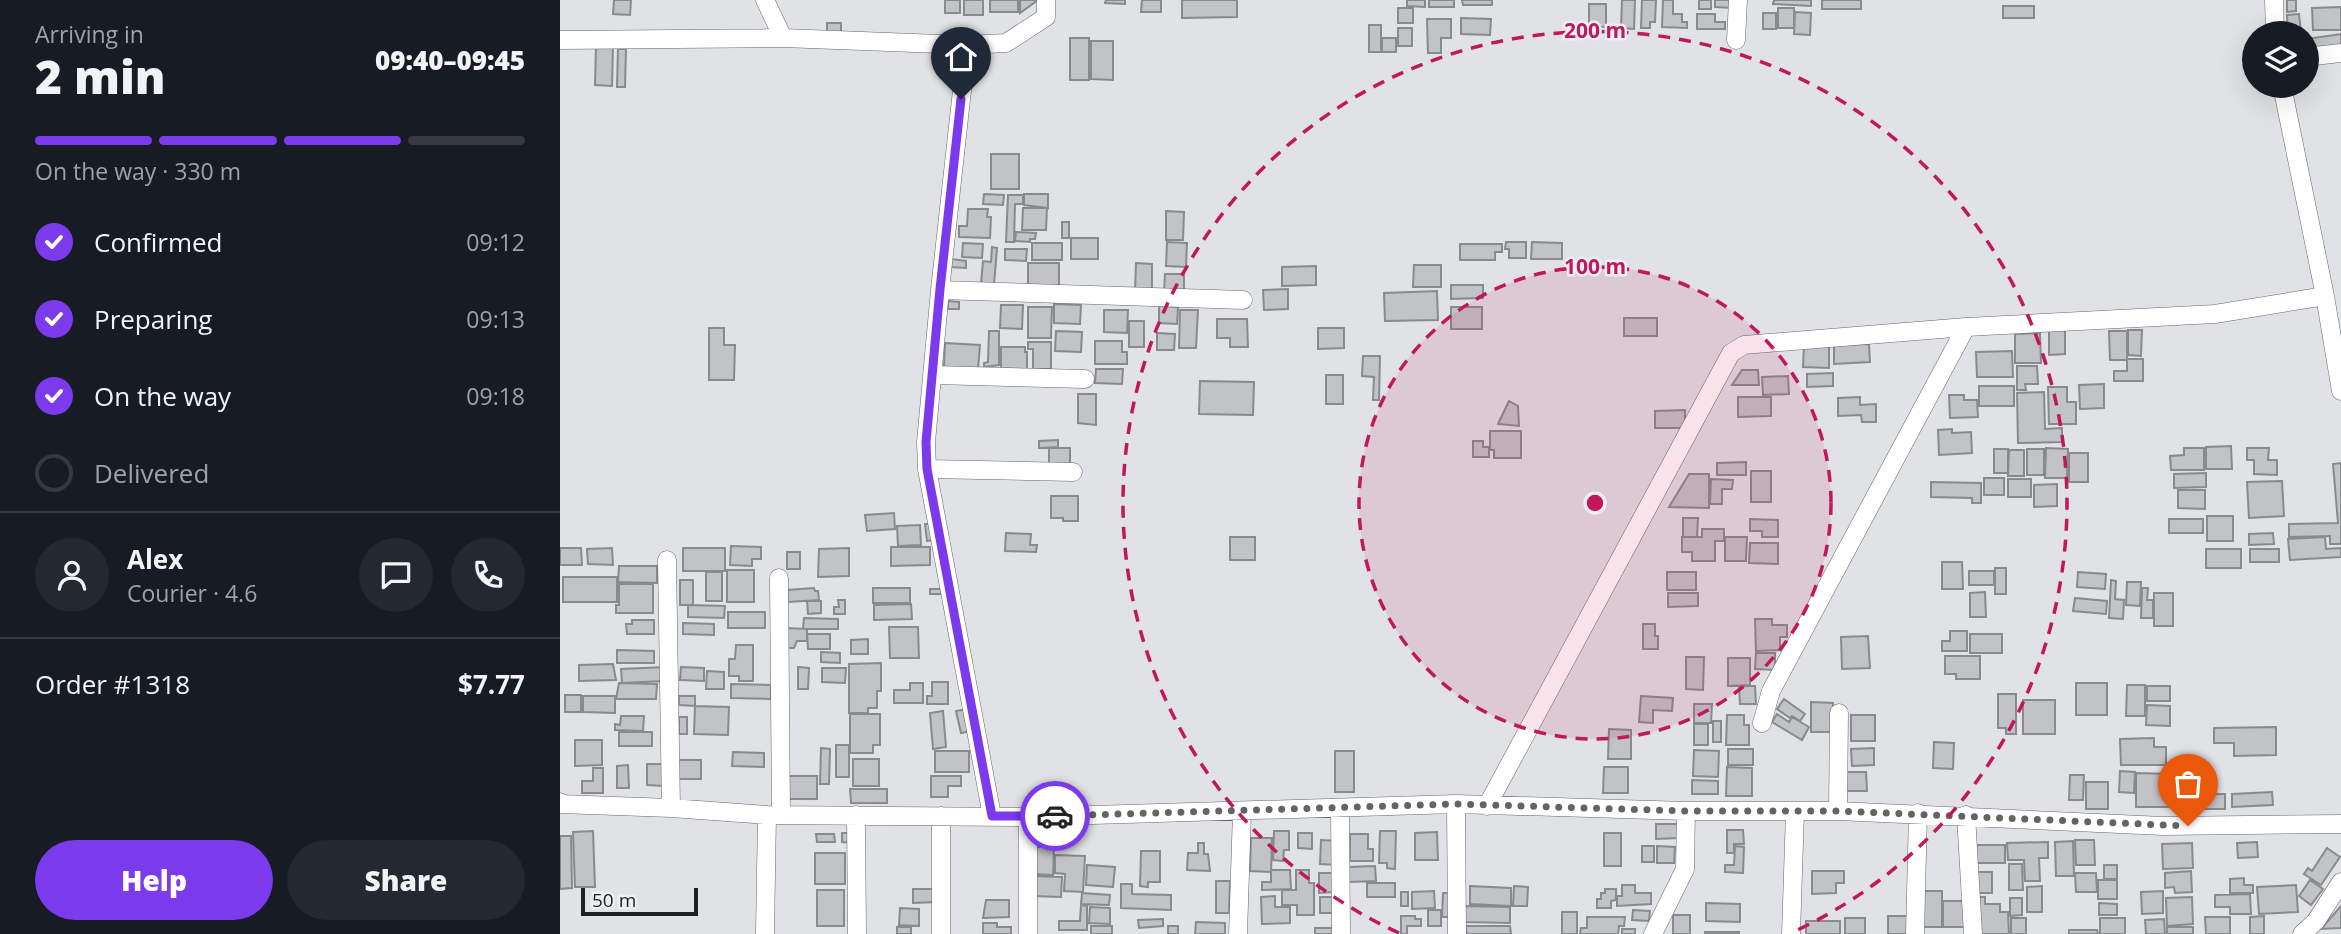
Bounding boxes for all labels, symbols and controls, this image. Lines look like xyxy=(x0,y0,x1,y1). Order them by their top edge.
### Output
text: 200 m xyxy=(1564,16,1626,44)
text: Arriving in xyxy=(35,18,144,50)
map controls xyxy=(2242,21,2319,98)
button: layers xyxy=(2242,21,2319,98)
pin xyxy=(931,27,991,99)
icon: home xyxy=(942,38,980,76)
text: 09:40–09:45 xyxy=(375,42,525,78)
text: 2 min xyxy=(35,45,166,107)
text: On the way · 330 m xyxy=(35,155,241,187)
icon: check xyxy=(35,223,73,261)
text: Confirmed xyxy=(94,224,222,260)
text: 09:12 xyxy=(466,226,525,258)
text: 100 m xyxy=(1564,252,1626,280)
icon: check xyxy=(35,300,73,338)
text: Preparing xyxy=(94,301,212,337)
text: 09:13 xyxy=(466,303,525,335)
icon: check xyxy=(35,377,73,415)
text: On the way xyxy=(94,378,231,414)
text: 09:18 xyxy=(466,380,525,412)
text: Delivered xyxy=(94,455,209,491)
centre of rings xyxy=(1583,491,1607,515)
button: person xyxy=(35,538,109,612)
button: chat xyxy=(359,538,433,612)
button: phone xyxy=(451,538,525,612)
text: Alex xyxy=(127,541,183,577)
text: Courier · 4.6 xyxy=(127,577,257,609)
text: Order #1318 xyxy=(35,666,190,702)
text: $7.77 xyxy=(458,666,525,702)
pin xyxy=(2158,754,2218,826)
icon: bag xyxy=(2169,765,2207,803)
courier xyxy=(1020,781,1090,851)
icon: car xyxy=(1036,797,1074,835)
button: Help xyxy=(35,840,273,920)
button: Share xyxy=(287,840,525,920)
scale bar xyxy=(581,885,698,917)
text: 50 m xyxy=(592,887,636,913)

